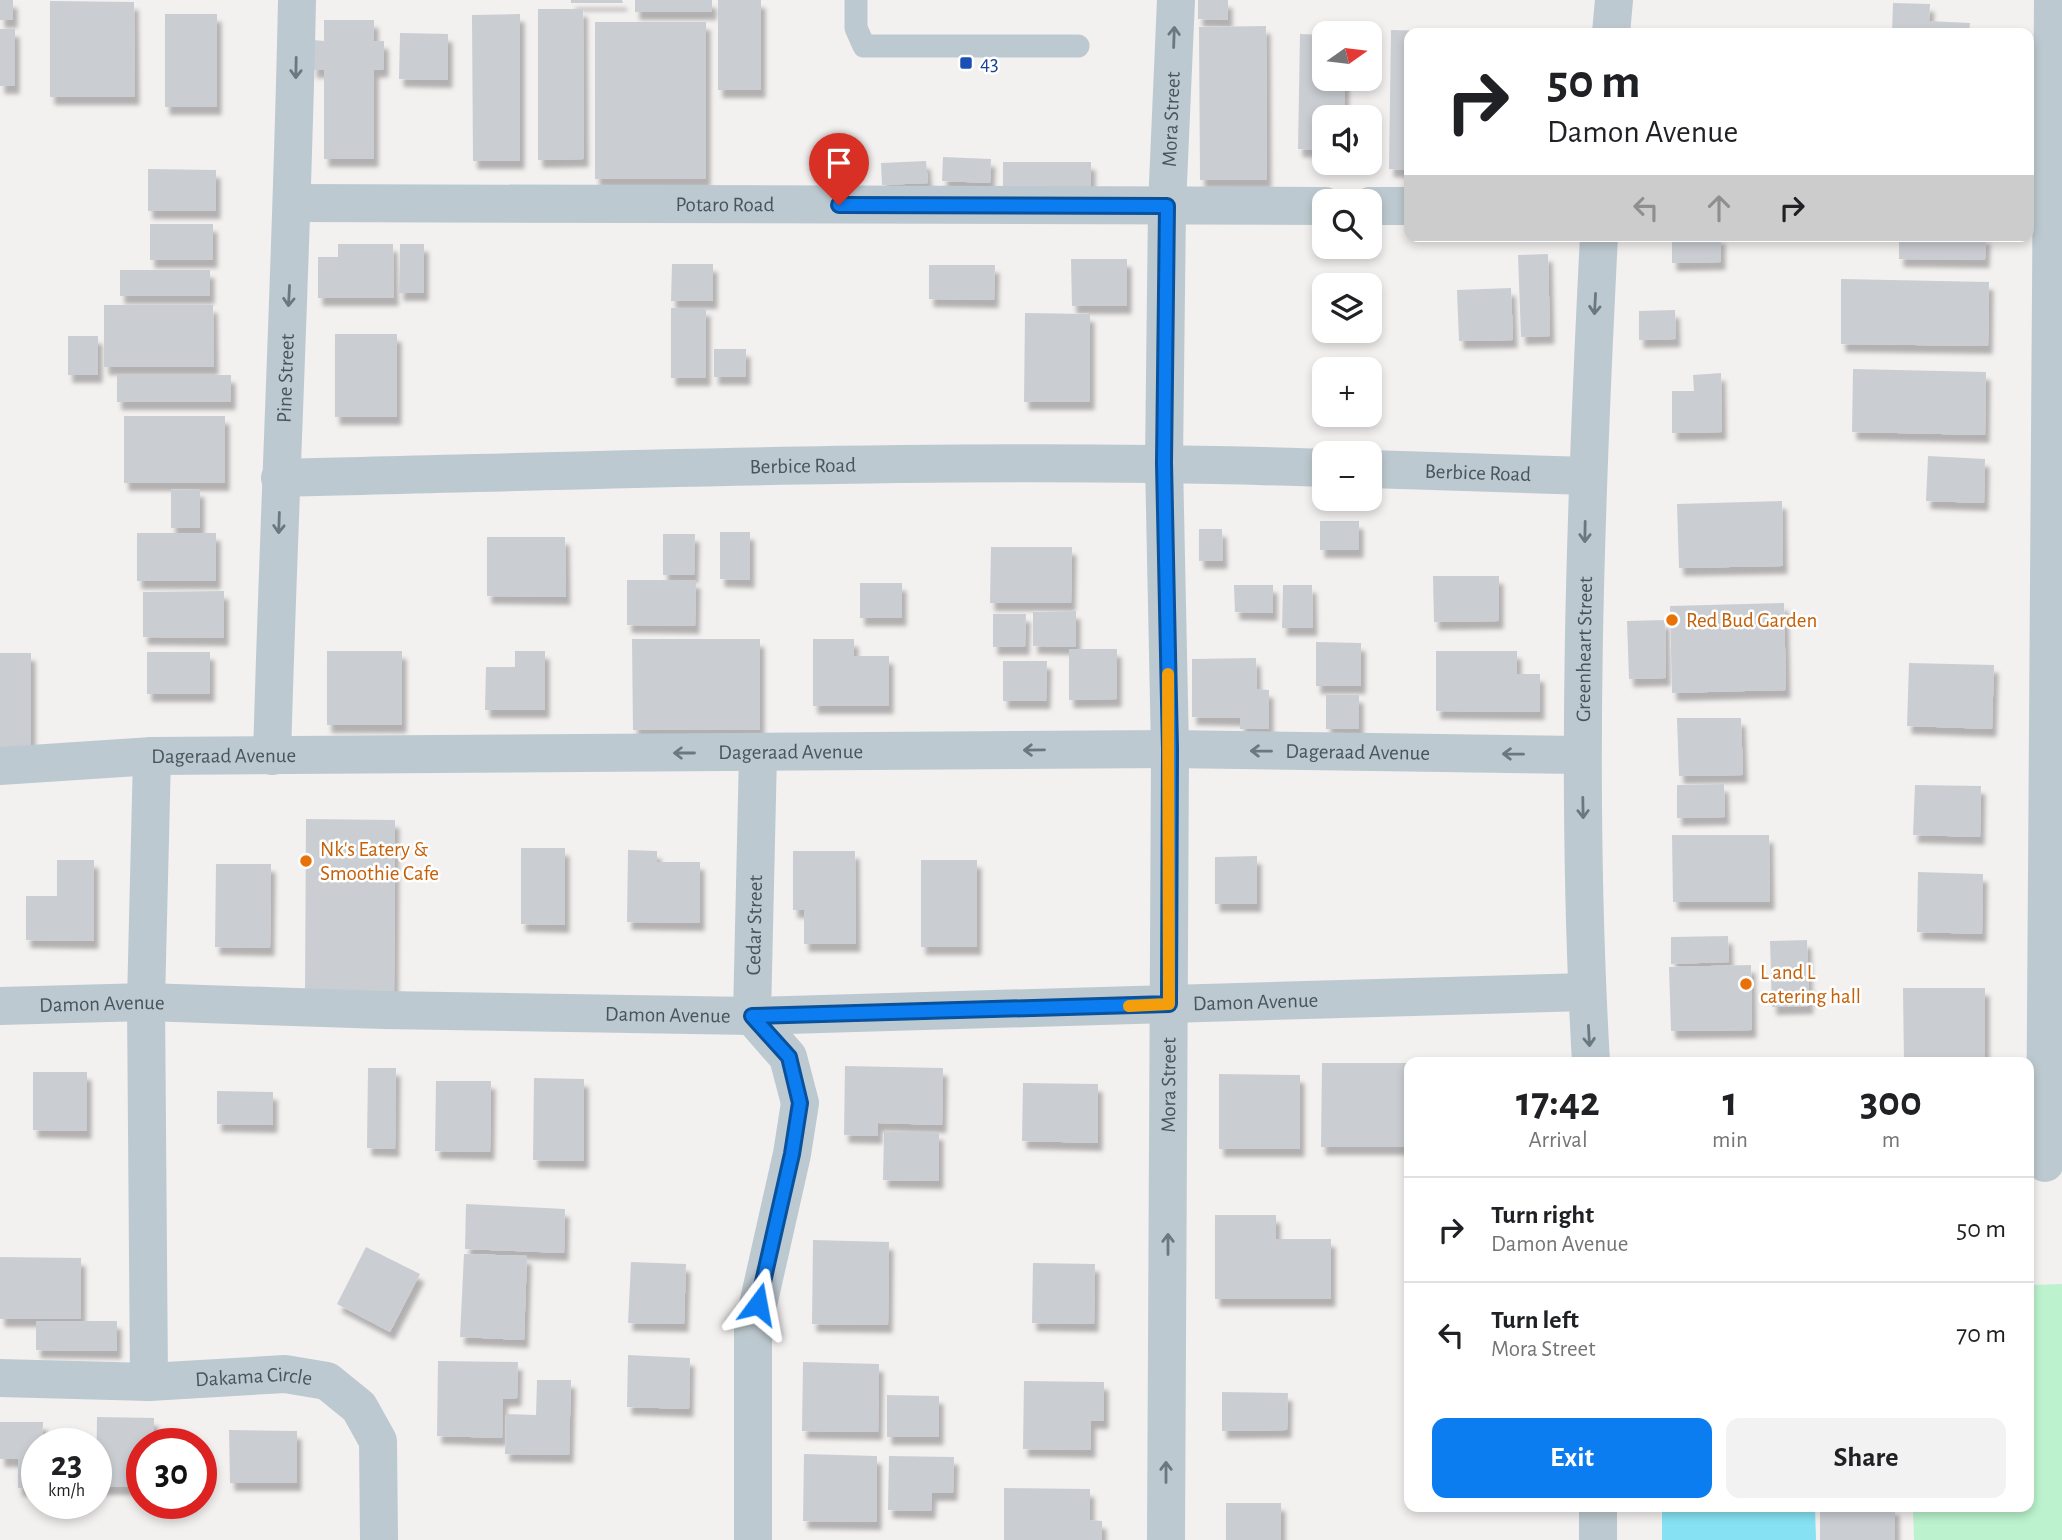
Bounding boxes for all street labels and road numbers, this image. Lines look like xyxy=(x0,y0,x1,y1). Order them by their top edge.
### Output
street label: Mora Street xyxy=(1159,71,1184,167)
street label: Potaro Road xyxy=(676,194,775,215)
street label: Pine Street xyxy=(274,333,298,423)
street label: Berbice Road xyxy=(749,455,856,477)
street label: Berbice Road xyxy=(1424,461,1532,485)
street label: Greenheart Street xyxy=(1573,576,1596,722)
street label: Dageraad Avenue xyxy=(718,741,863,763)
street label: Dageraad Avenue xyxy=(1285,741,1430,764)
street label: Dageraad Avenue xyxy=(151,745,296,767)
street label: Cedar Street xyxy=(743,874,766,975)
street label: Damon Avenue xyxy=(1193,990,1319,1014)
street label: Damon Avenue xyxy=(39,992,165,1016)
street label: Damon Avenue xyxy=(605,1004,731,1027)
street label: Mora Street xyxy=(1158,1037,1180,1133)
street label: Dakama Circle xyxy=(194,1364,314,1390)

